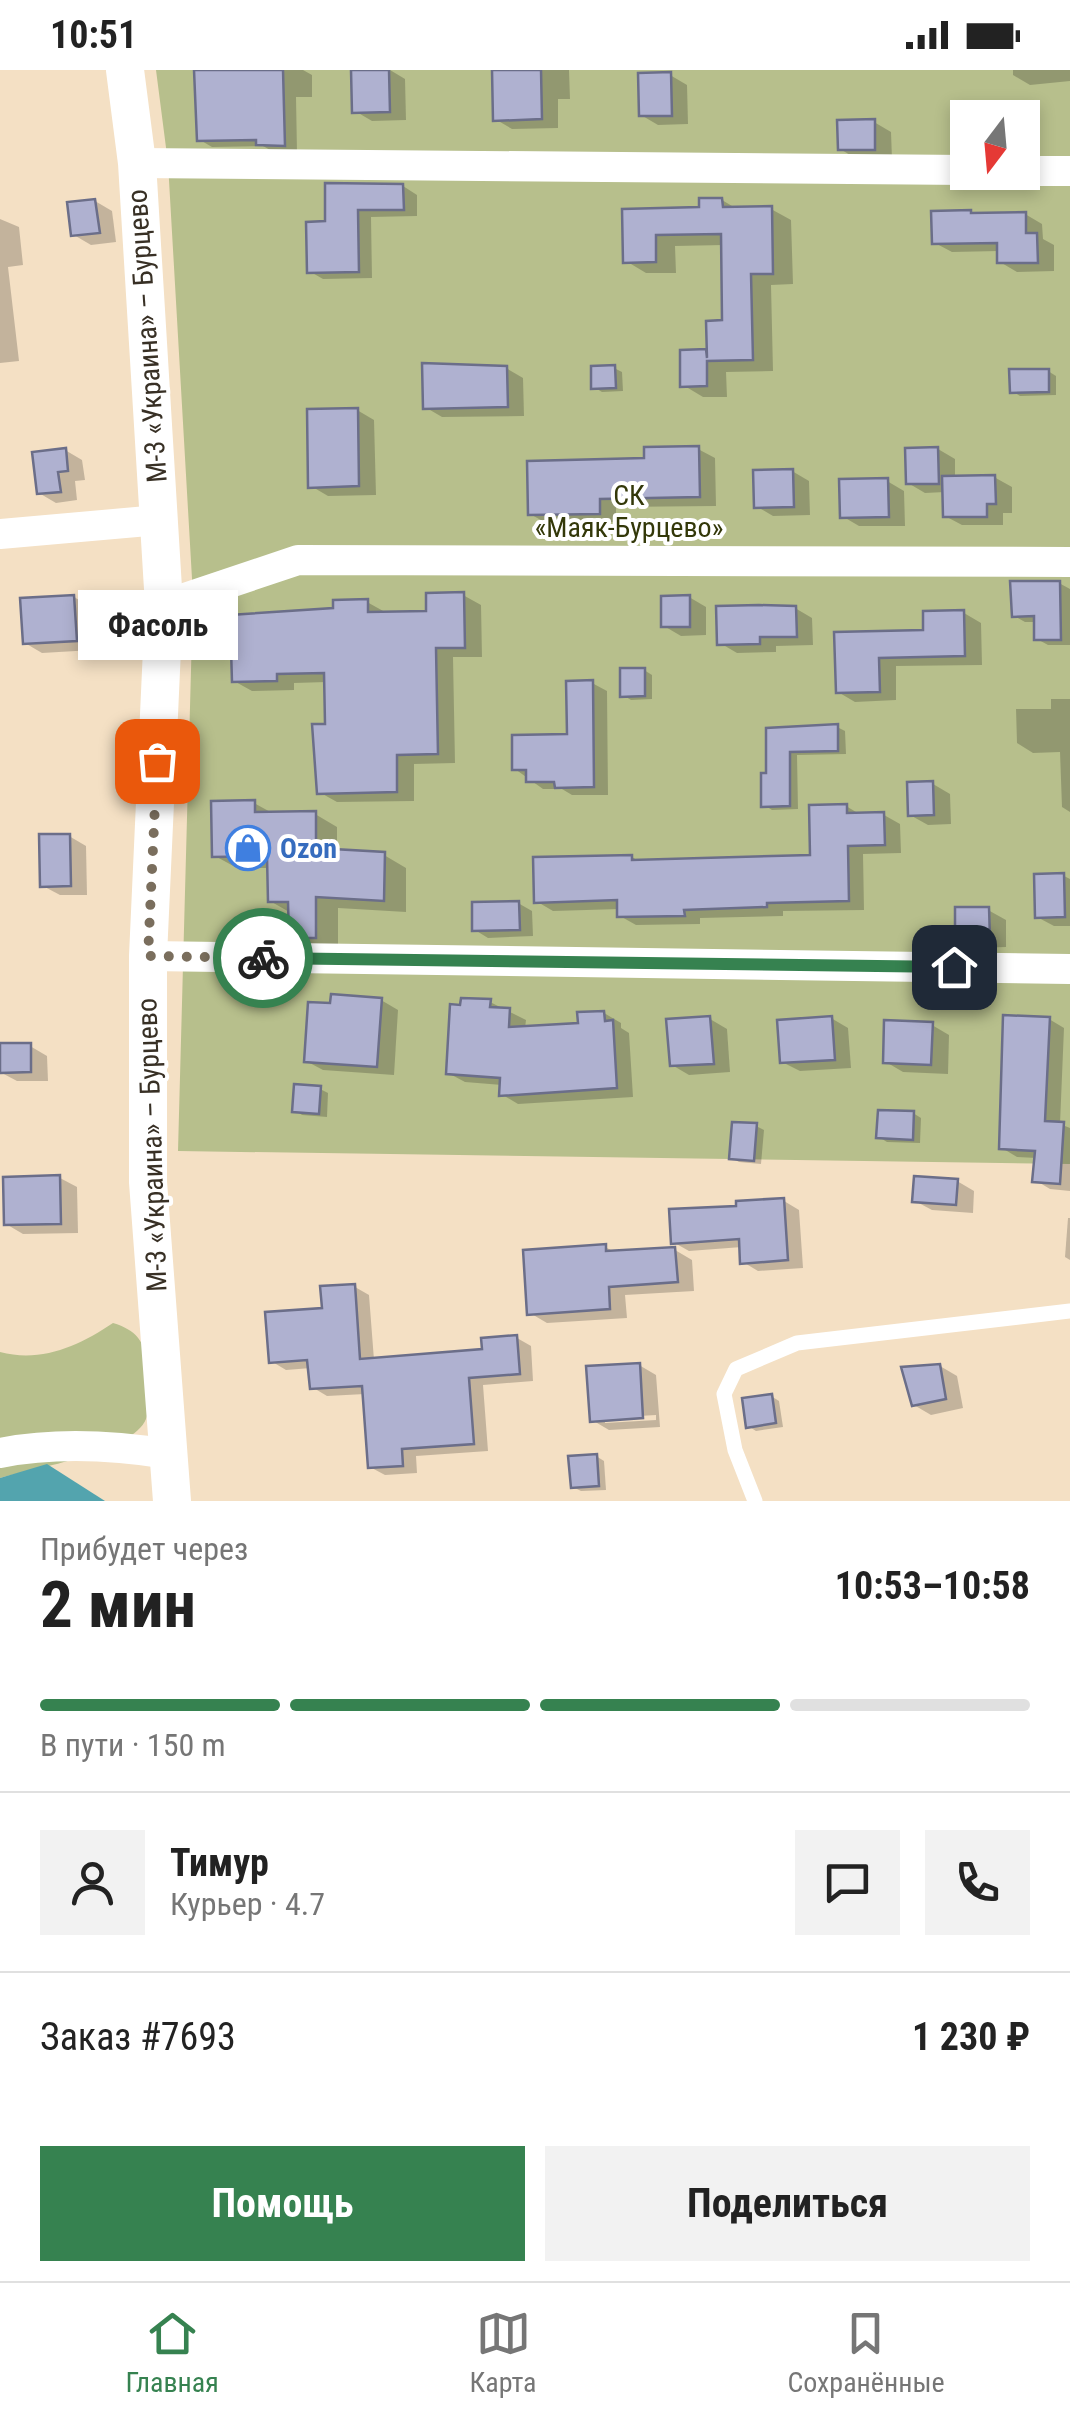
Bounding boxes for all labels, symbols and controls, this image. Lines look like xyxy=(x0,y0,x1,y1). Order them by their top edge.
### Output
text: 10:51 xyxy=(50,13,137,57)
north arrow xyxy=(950,100,1040,190)
map controls xyxy=(950,100,1040,190)
street label: М-3 «Украина» – Бурцево xyxy=(120,188,174,484)
park label: СК «Маяк-Бурцево» xyxy=(535,479,723,544)
callout: Фасоль xyxy=(77,591,237,661)
text: Фасоль xyxy=(108,606,208,644)
pin xyxy=(115,719,200,804)
icon: bag xyxy=(130,734,185,789)
shop icon: Ozon xyxy=(225,825,271,871)
place label: Ozon xyxy=(280,832,337,865)
courier xyxy=(213,908,313,1008)
pin xyxy=(912,925,997,1010)
icon: bike xyxy=(236,931,291,986)
icon: home xyxy=(927,940,982,995)
street label: М-3 «Украина» – Бурцево xyxy=(130,998,174,1292)
text: Прибудет через xyxy=(40,1530,248,1568)
text: 10:53–10:58 xyxy=(835,1564,1030,1608)
text: 2 мин xyxy=(40,1567,196,1643)
text: В пути · 150 m xyxy=(40,1726,226,1764)
button: person xyxy=(40,1830,145,1935)
button: chat xyxy=(795,1830,900,1935)
button: phone xyxy=(925,1830,1030,1935)
text: Тимур xyxy=(170,1841,269,1885)
text: Курьер · 4.7 xyxy=(170,1885,325,1923)
text: Заказ #7693 xyxy=(40,2015,236,2059)
text: 1 230 ₽ xyxy=(912,2015,1030,2059)
button: Помощь xyxy=(40,2146,525,2261)
button: Поделиться xyxy=(545,2146,1030,2261)
tab: Главная xyxy=(125,2306,219,2399)
tab: Карта xyxy=(470,2306,537,2399)
tab: Сохранённые xyxy=(787,2306,945,2399)

